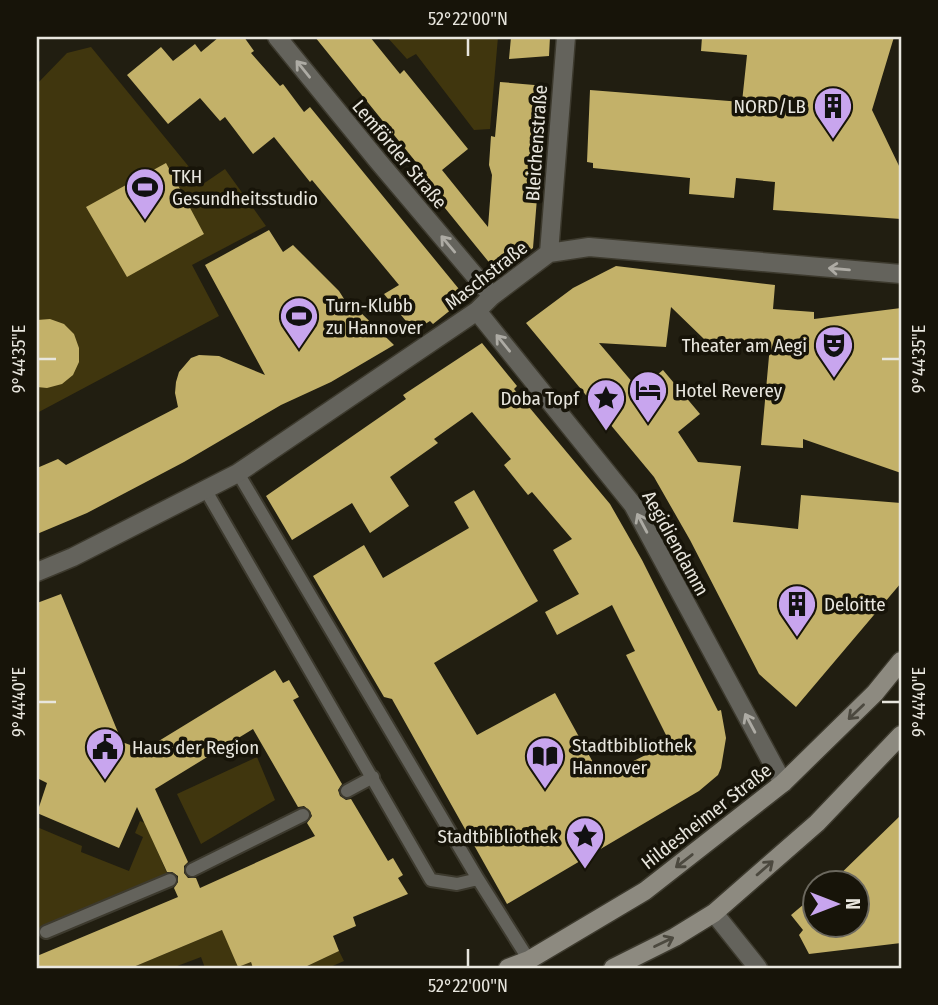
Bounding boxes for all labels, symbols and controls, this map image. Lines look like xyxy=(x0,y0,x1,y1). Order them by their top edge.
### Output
text: 52°22'00"N xyxy=(428,8,508,30)
one-way arrow xyxy=(295,60,311,78)
street label: Bleichenstraße xyxy=(521,84,552,202)
building icon: NORD/LB xyxy=(812,85,854,140)
street label: Lemförder Straße xyxy=(347,95,452,213)
place label: NORD/LB xyxy=(733,95,806,118)
place label: TKH Gesundheitsstudio xyxy=(172,165,318,210)
sports icon: TKH Gesundheitsstudio xyxy=(124,166,166,221)
one-way arrow xyxy=(440,235,456,253)
street label: Maschstraße xyxy=(441,236,532,315)
one-way arrow xyxy=(829,262,851,275)
place label: Turn-Klubb zu Hannover xyxy=(326,294,423,339)
sports icon: Turn-Klubb zu Hannover xyxy=(278,295,320,350)
theatre icon: Theater am Aegi xyxy=(813,324,855,379)
text: 9°44'35"E xyxy=(8,325,30,393)
text: 9°44'35"E xyxy=(908,325,930,393)
place label: Theater am Aegi xyxy=(682,334,807,357)
one-way arrow xyxy=(495,335,511,353)
hotel icon: Hotel Reverey xyxy=(627,369,669,424)
place icon: Doba Topf xyxy=(585,377,627,432)
place label: Hotel Reverey xyxy=(675,379,783,402)
place label: Doba Topf xyxy=(501,387,580,410)
street label: Aegidiendamm xyxy=(637,487,714,600)
one-way arrow xyxy=(635,513,648,534)
building icon: Deloitte xyxy=(776,583,818,638)
place label: Deloitte xyxy=(824,593,886,616)
text: 9°44'40"E xyxy=(8,667,30,737)
text: 9°44'40"E xyxy=(908,667,930,737)
one-way arrow xyxy=(847,703,864,720)
one-way arrow xyxy=(743,713,756,734)
public building icon: Haus der Region xyxy=(84,726,126,781)
place label: Stadtbibliothek Hannover xyxy=(572,734,693,779)
library icon: Stadtbibliothek Hannover xyxy=(524,735,566,790)
place label: Haus der Region xyxy=(132,736,259,759)
street label: Hildesheimer Straße xyxy=(637,758,776,874)
place icon: Stadtbibliothek xyxy=(564,815,606,870)
place label: Stadtbibliothek xyxy=(438,825,558,848)
one-way arrow xyxy=(675,853,694,868)
one-way arrow xyxy=(756,860,774,876)
north arrow xyxy=(802,869,872,939)
text: N xyxy=(841,898,864,910)
one-way arrow xyxy=(653,935,674,949)
text: 52°22'00"N xyxy=(428,975,508,997)

